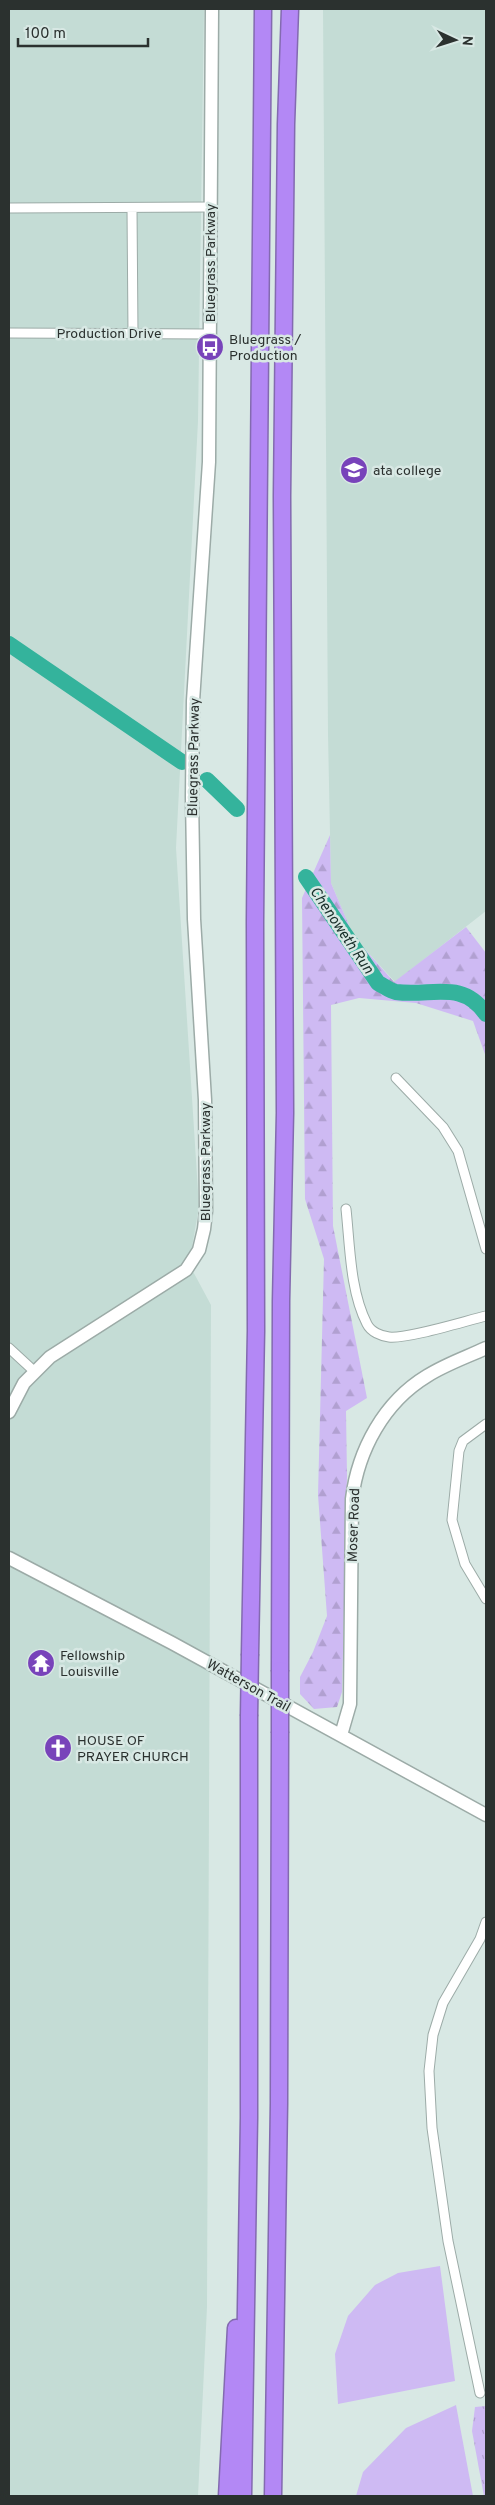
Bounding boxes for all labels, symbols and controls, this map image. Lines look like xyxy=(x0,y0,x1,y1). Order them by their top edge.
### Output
scale bar xyxy=(18,15,148,47)
north arrow xyxy=(430,15,480,65)
text: 100 m xyxy=(25,25,66,44)
text: N xyxy=(458,35,475,46)
street label: Bluegrass Parkway xyxy=(203,204,220,322)
street label: Production Drive xyxy=(56,326,162,343)
bus stop icon: Bluegrass / Production xyxy=(195,332,225,362)
place label: Bluegrass / Production xyxy=(229,332,301,365)
school or university icon: ata college xyxy=(339,455,369,485)
place label: ata college xyxy=(373,463,441,480)
street label: Bluegrass Parkway xyxy=(185,698,204,817)
water label: Chenoweth Run xyxy=(305,883,377,978)
street label: Bluegrass Parkway xyxy=(198,1103,215,1221)
street label: Moser Road xyxy=(345,1488,364,1562)
temple icon: Fellowship Louisville xyxy=(26,1648,56,1678)
place label: Fellowship Louisville xyxy=(60,1648,125,1681)
street label: Watterson Trail xyxy=(203,1656,293,1716)
church icon: HOUSE OF PRAYER CHURCH xyxy=(43,1733,73,1763)
place label: HOUSE OF PRAYER CHURCH xyxy=(77,1733,189,1766)

